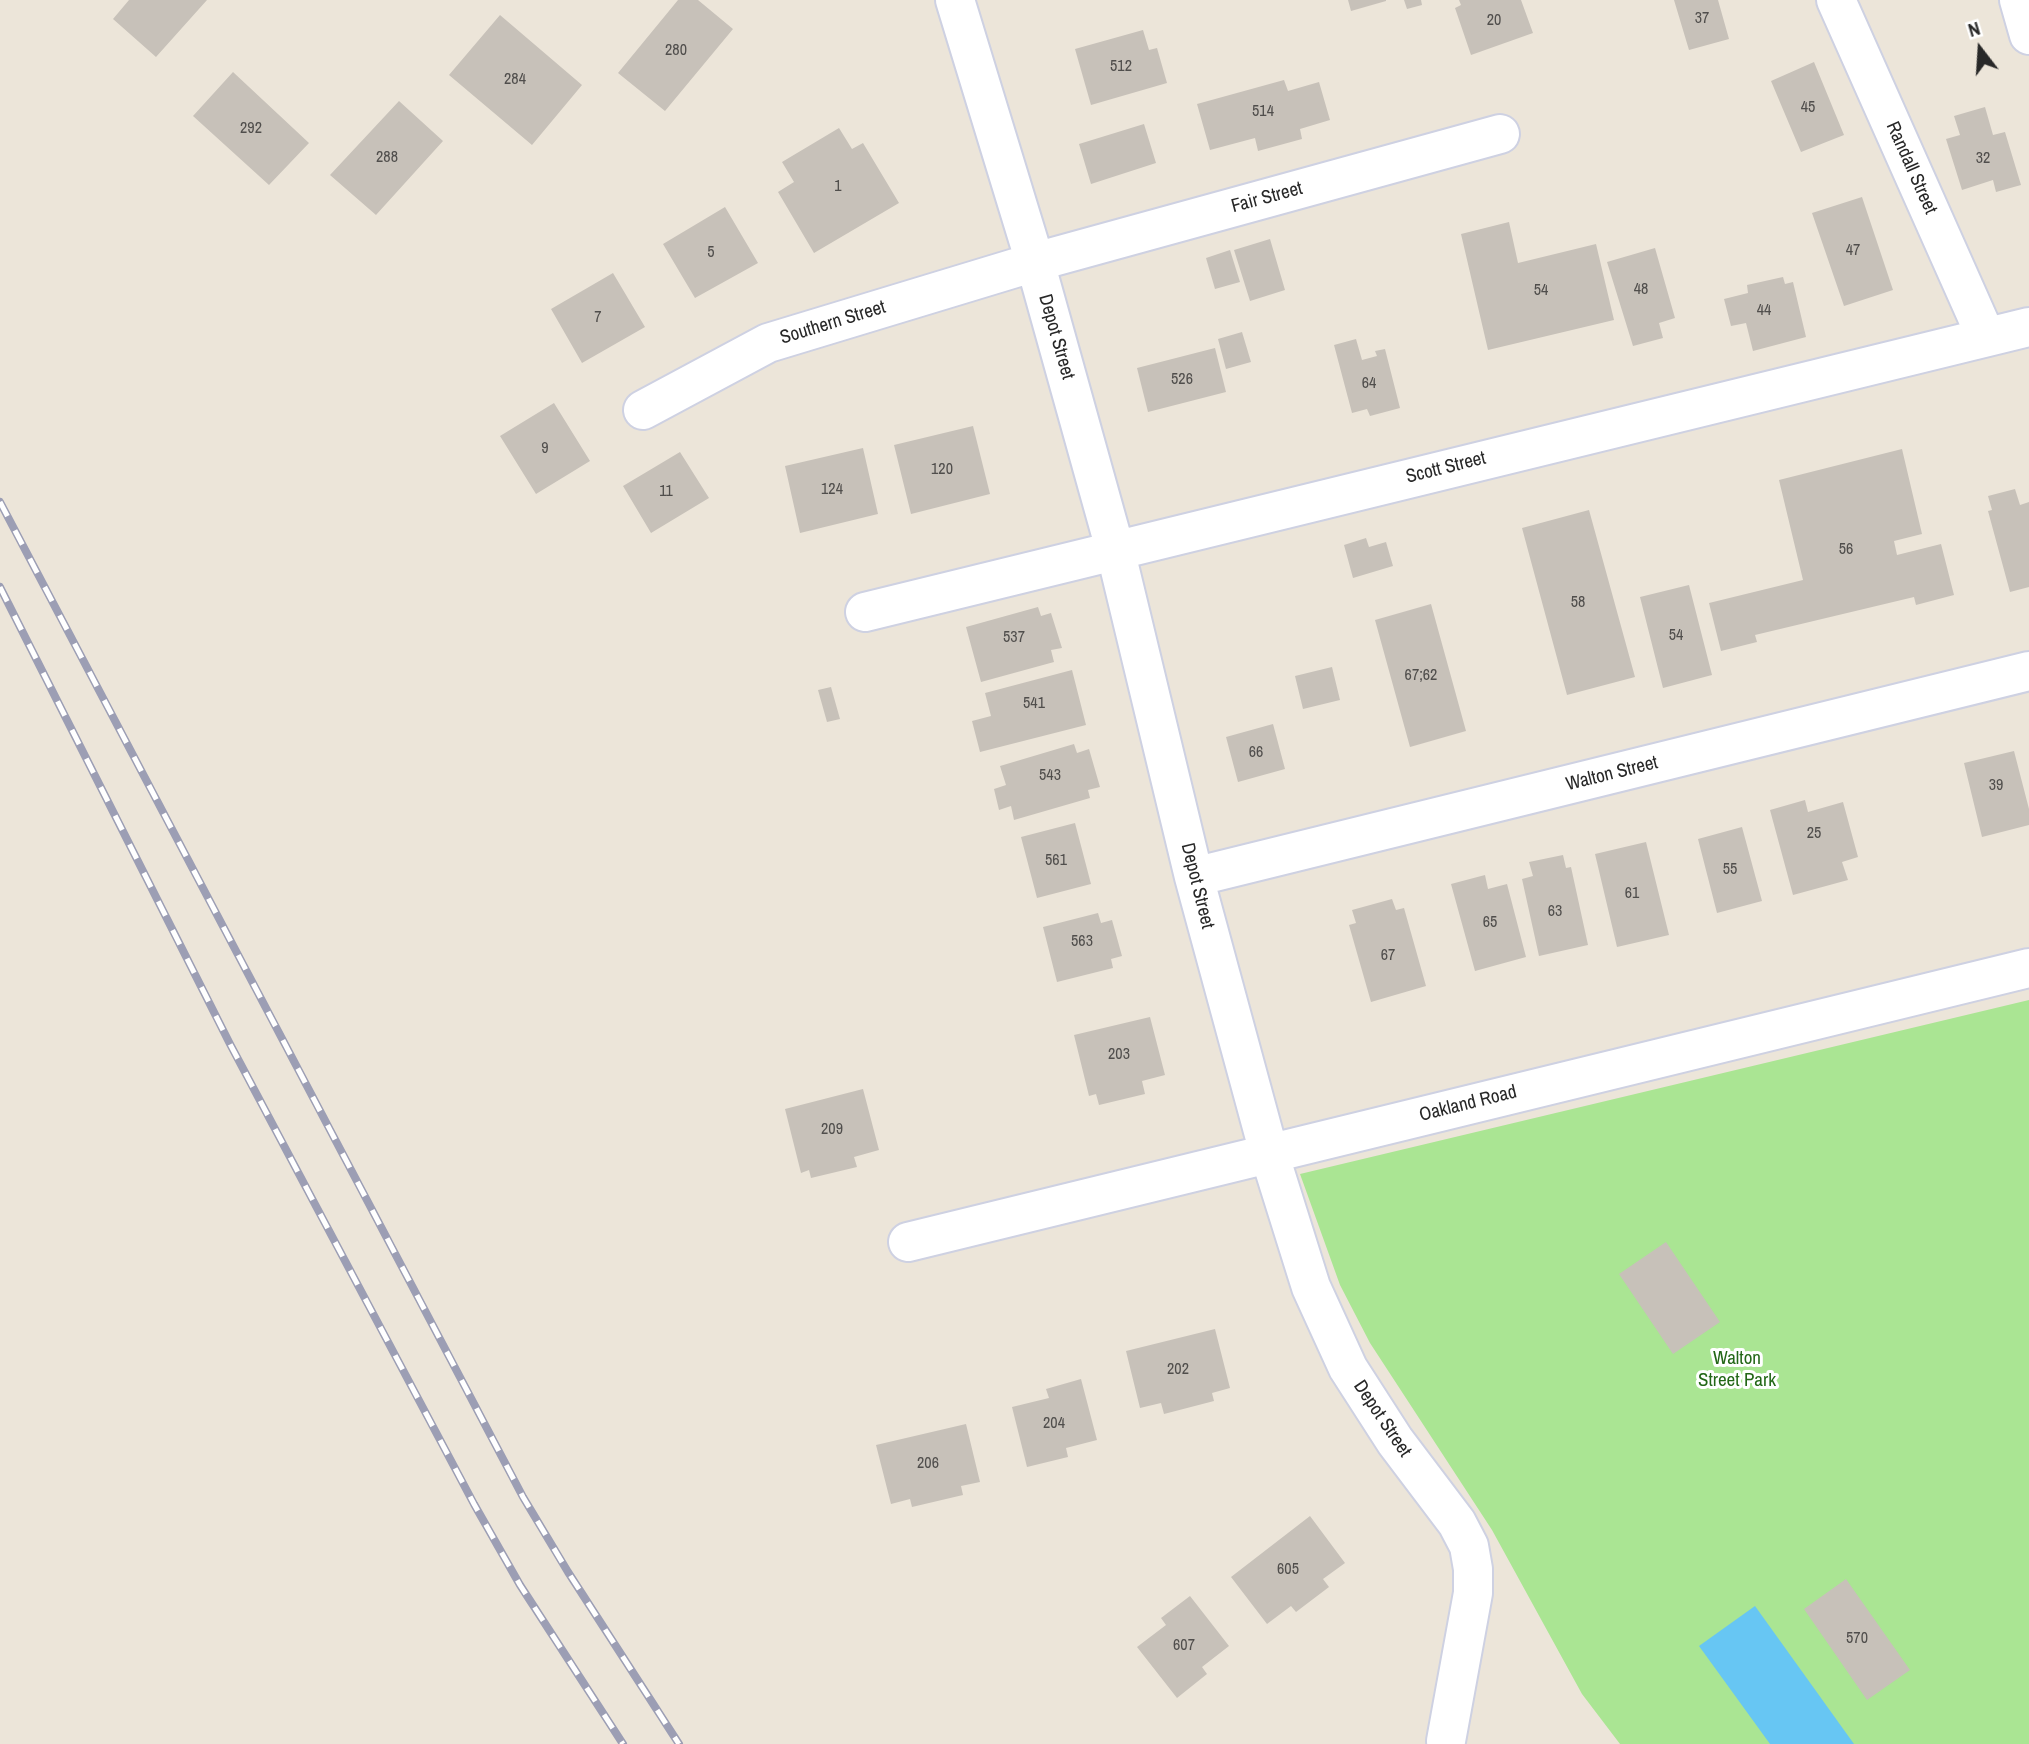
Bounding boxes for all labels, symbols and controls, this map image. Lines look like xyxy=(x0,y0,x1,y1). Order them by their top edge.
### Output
house number: 37 xyxy=(1695,9,1709,29)
house number: 20 xyxy=(1487,11,1501,31)
north arrow xyxy=(1945,14,2015,84)
text: N xyxy=(1965,15,1983,43)
house number: 280 xyxy=(665,41,687,61)
house number: 512 xyxy=(1110,57,1132,77)
house number: 284 xyxy=(504,70,526,90)
house number: 45 xyxy=(1801,98,1815,118)
house number: 514 xyxy=(1252,102,1274,122)
street label: Randall Street xyxy=(1881,118,1941,218)
house number: 292 xyxy=(240,119,262,139)
house number: 288 xyxy=(376,148,398,168)
house number: 32 xyxy=(1976,149,1990,169)
house number: 1 xyxy=(834,177,842,197)
street label: Fair Street xyxy=(1229,178,1305,218)
house number: 47 xyxy=(1846,241,1860,261)
house number: 5 xyxy=(707,243,715,263)
house number: 48 xyxy=(1634,280,1648,300)
house number: 54 xyxy=(1534,281,1548,301)
street label: Depot Street xyxy=(1033,292,1079,382)
street label: Southern Street xyxy=(777,296,889,350)
house number: 44 xyxy=(1757,301,1771,321)
house number: 7 xyxy=(594,308,602,328)
house number: 526 xyxy=(1171,370,1193,390)
house number: 64 xyxy=(1362,374,1376,394)
house number: 9 xyxy=(541,439,549,459)
street label: Scott Street xyxy=(1404,447,1488,489)
house number: 120 xyxy=(931,460,953,480)
house number: 124 xyxy=(821,480,843,500)
house number: 11 xyxy=(659,482,673,502)
house number: 56 xyxy=(1839,540,1853,560)
house number: 58 xyxy=(1571,593,1585,613)
house number: 54 xyxy=(1669,626,1683,646)
house number: 537 xyxy=(1003,628,1025,648)
house number: 67;62 xyxy=(1405,666,1437,686)
house number: 541 xyxy=(1023,694,1045,714)
house number: 66 xyxy=(1249,743,1263,763)
street label: Walton Street xyxy=(1564,752,1660,796)
house number: 543 xyxy=(1039,766,1061,786)
house number: 39 xyxy=(1989,776,2003,796)
house number: 25 xyxy=(1807,824,1821,844)
street label: Depot Street xyxy=(1175,841,1219,931)
house number: 561 xyxy=(1045,851,1067,871)
house number: 55 xyxy=(1723,860,1737,880)
house number: 61 xyxy=(1625,884,1639,904)
house number: 63 xyxy=(1548,902,1562,922)
house number: 65 xyxy=(1483,913,1497,933)
house number: 563 xyxy=(1071,932,1093,952)
house number: 67 xyxy=(1381,946,1395,966)
house number: 203 xyxy=(1108,1045,1130,1065)
street label: Oakland Road xyxy=(1417,1081,1519,1127)
house number: 209 xyxy=(821,1120,843,1140)
park label: Walton Street Park xyxy=(1698,1348,1776,1392)
house number: 202 xyxy=(1167,1360,1189,1380)
street label: Depot Street xyxy=(1348,1376,1416,1462)
house number: 204 xyxy=(1043,1414,1065,1434)
house number: 206 xyxy=(917,1454,939,1474)
house number: 605 xyxy=(1277,1560,1299,1580)
house number: 570 xyxy=(1846,1629,1868,1649)
house number: 607 xyxy=(1173,1636,1195,1656)

